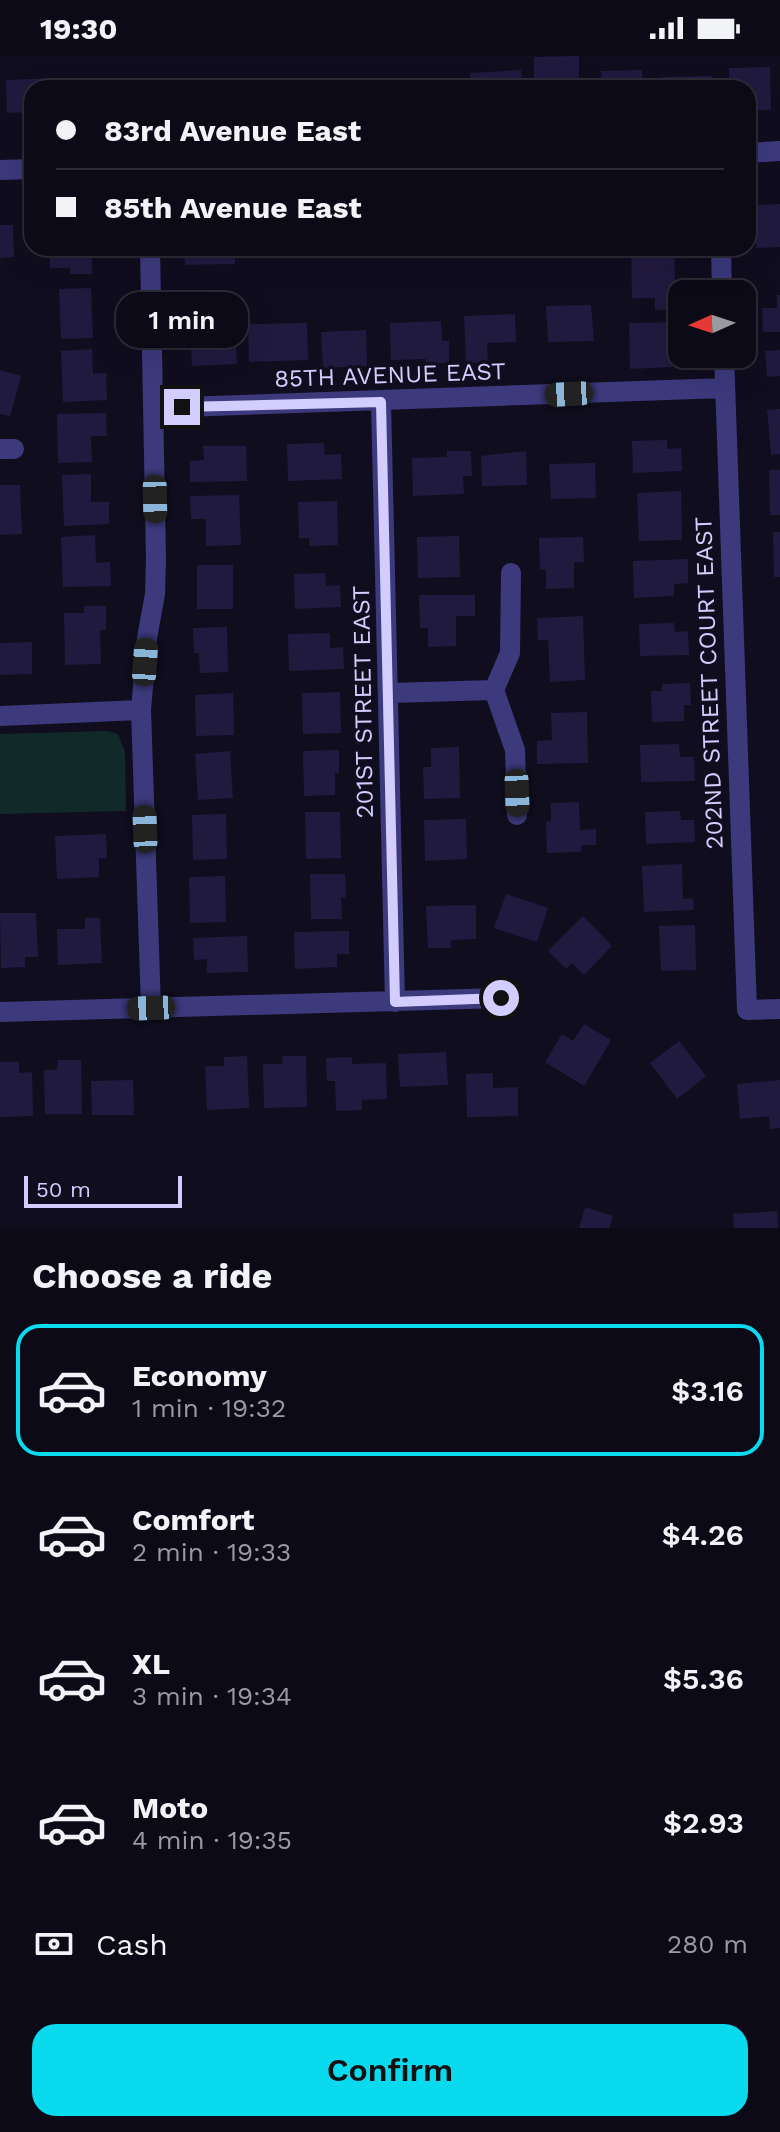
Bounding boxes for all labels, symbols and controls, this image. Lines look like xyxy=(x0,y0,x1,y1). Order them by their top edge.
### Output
text: 19:30 xyxy=(40,11,118,46)
text: 83rd Avenue East xyxy=(104,113,361,148)
text: 85th Avenue East xyxy=(104,190,362,225)
north arrow xyxy=(668,280,756,368)
map controls xyxy=(668,280,756,368)
callout: 1 min xyxy=(116,291,248,347)
text: 1 min xyxy=(149,305,215,335)
street label: 85TH AVENUE EAST xyxy=(274,357,506,393)
car xyxy=(544,381,594,407)
route end xyxy=(164,389,200,425)
car xyxy=(143,475,167,523)
street label: 202ND STREET COURT EAST xyxy=(689,516,729,850)
street label: 201ST STREET EAST xyxy=(347,585,379,819)
car xyxy=(131,637,159,687)
car xyxy=(504,769,530,817)
car xyxy=(132,805,158,853)
route start xyxy=(483,980,519,1016)
car xyxy=(127,995,175,1021)
scale bar xyxy=(24,1172,182,1208)
text: 50 m xyxy=(36,1177,91,1202)
text: Choose a ride xyxy=(32,1255,272,1297)
icon: car xyxy=(36,1354,108,1426)
text: Economy xyxy=(132,1358,267,1393)
text: $3.16 xyxy=(671,1373,744,1408)
text: 1 min · 19:32 xyxy=(132,1393,286,1423)
icon: car xyxy=(36,1498,108,1570)
text: Comfort xyxy=(132,1502,254,1537)
text: $4.26 xyxy=(662,1517,744,1552)
text: 2 min · 19:33 xyxy=(132,1537,291,1567)
icon: car xyxy=(36,1642,108,1714)
text: XL xyxy=(132,1646,170,1681)
text: $5.36 xyxy=(663,1661,744,1696)
text: 3 min · 19:34 xyxy=(132,1681,292,1711)
icon: car xyxy=(36,1786,108,1858)
text: Moto xyxy=(132,1790,208,1825)
text: $2.93 xyxy=(663,1805,744,1840)
text: 4 min · 19:35 xyxy=(132,1825,292,1855)
icon: cash xyxy=(32,1922,76,1966)
text: Cash xyxy=(96,1927,168,1962)
text: 280 m xyxy=(667,1929,748,1959)
button: Confirm xyxy=(32,2024,748,2116)

